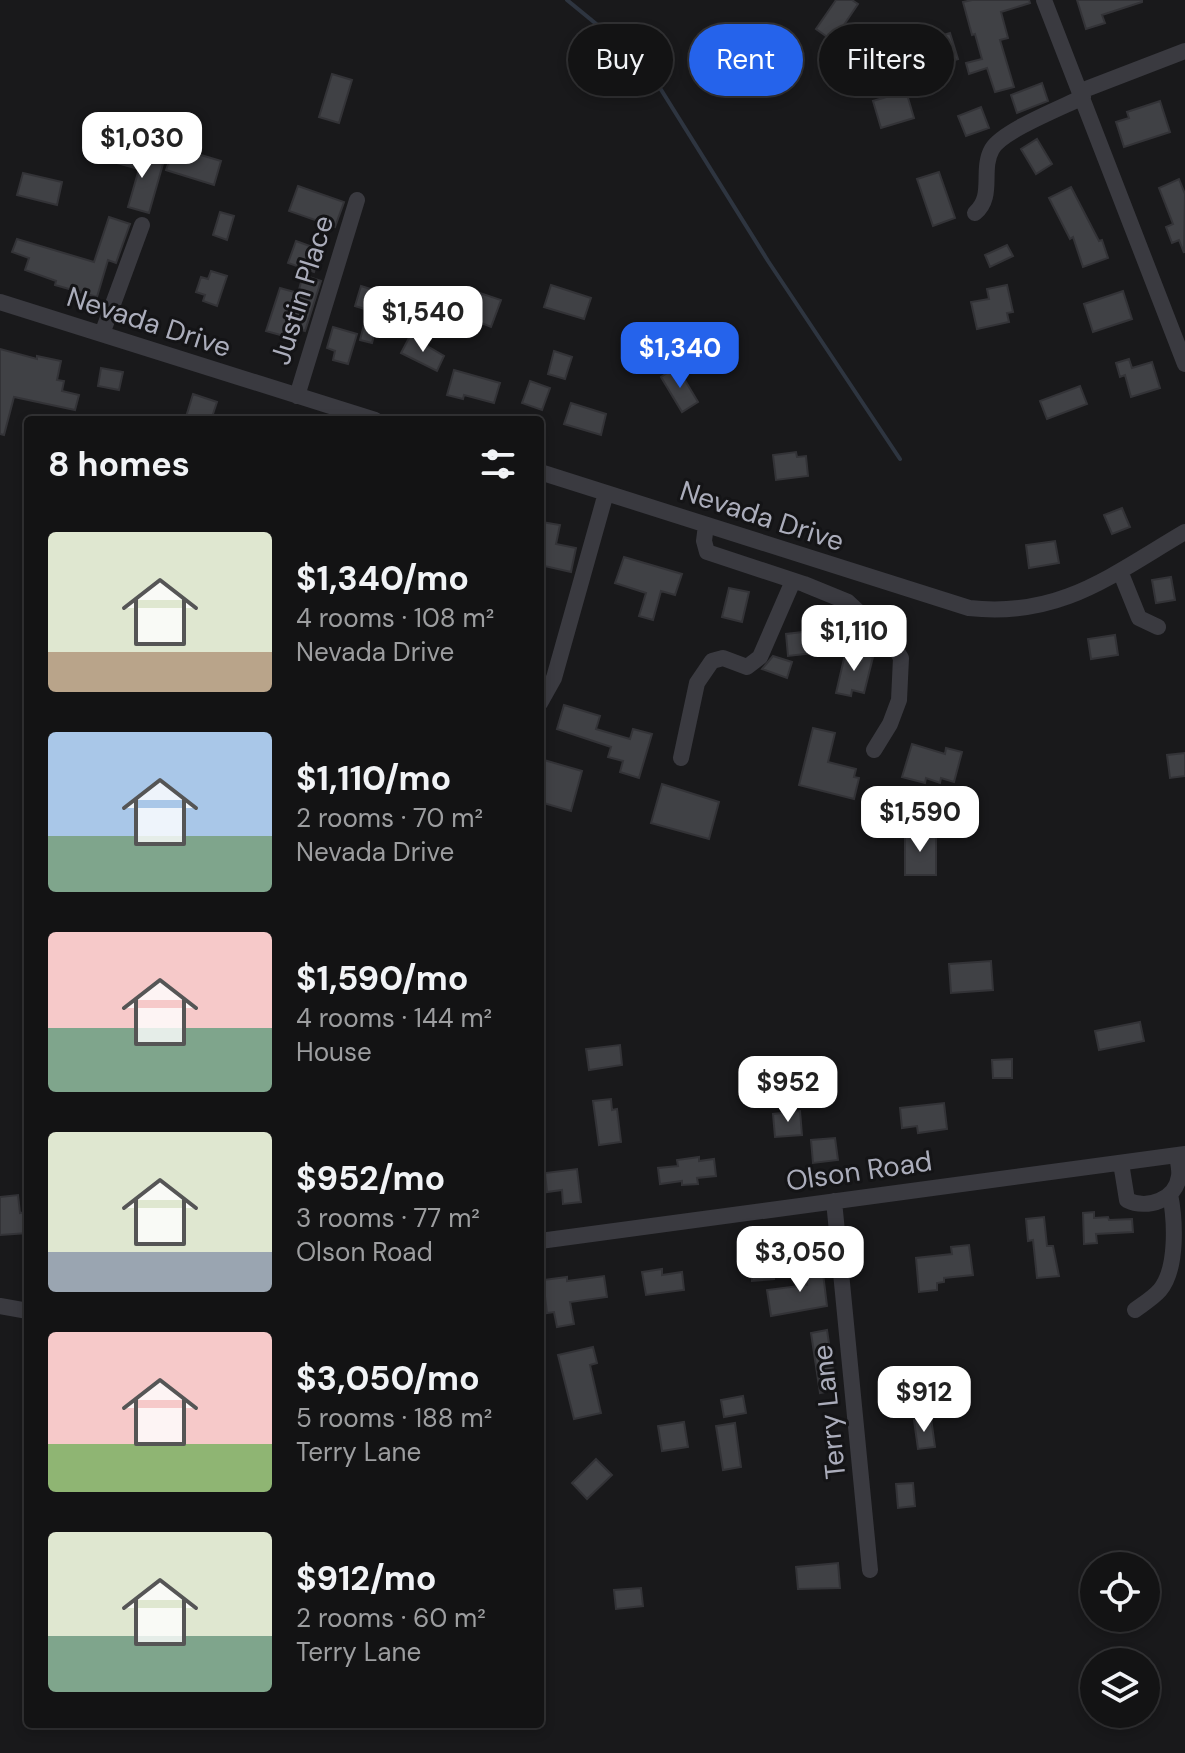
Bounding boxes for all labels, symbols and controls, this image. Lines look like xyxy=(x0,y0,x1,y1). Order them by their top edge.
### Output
chip: Buy xyxy=(568,24,673,96)
chip: Rent xyxy=(689,24,803,96)
chip: Filters xyxy=(819,24,954,96)
pin: $1,030 xyxy=(77,112,207,180)
text: $1,030 xyxy=(100,121,184,155)
street label: Justin Place xyxy=(262,211,342,369)
street label: Nevada Drive xyxy=(62,278,236,366)
pin: $1,540 xyxy=(358,286,488,354)
text: $1,540 xyxy=(382,295,464,329)
pin: $1,340 xyxy=(615,322,745,390)
text: $1,340 xyxy=(639,331,721,365)
text: 8 homes xyxy=(48,442,190,487)
icon: filters xyxy=(476,442,520,486)
street label: Nevada Drive xyxy=(675,472,849,560)
text: $1,340/mo xyxy=(296,556,469,601)
icon: home xyxy=(112,564,208,660)
text: 4 rooms · 108 m² xyxy=(296,601,494,635)
pin: $1,110 xyxy=(789,605,919,673)
text: $1,110 xyxy=(820,614,888,648)
text: Nevada Drive xyxy=(296,635,454,669)
text: $1,110/mo xyxy=(296,756,451,801)
icon: home xyxy=(112,764,208,860)
pin: $1,590 xyxy=(855,786,985,854)
text: $1,590 xyxy=(879,795,961,829)
text: 2 rooms · 70 m² xyxy=(296,801,483,835)
text: Nevada Drive xyxy=(296,835,454,869)
text: $1,590/mo xyxy=(296,956,468,1001)
icon: home xyxy=(112,964,208,1060)
text: 4 rooms · 144 m² xyxy=(296,1001,492,1035)
text: House xyxy=(296,1035,372,1069)
pin: $952 xyxy=(741,1056,835,1124)
text: $952 xyxy=(756,1065,820,1099)
street label: Olson Road xyxy=(784,1142,934,1200)
text: $952/mo xyxy=(296,1156,445,1201)
icon: home xyxy=(112,1164,208,1260)
text: 3 rooms · 77 m² xyxy=(296,1201,480,1235)
pin: $3,050 xyxy=(735,1226,865,1294)
text: Olson Road xyxy=(296,1235,433,1269)
text: $3,050 xyxy=(755,1235,845,1269)
street label: Terry Lane xyxy=(804,1343,854,1481)
text: $3,050/mo xyxy=(296,1356,480,1401)
icon: home xyxy=(112,1364,208,1460)
pin: $912 xyxy=(877,1366,971,1434)
text: $912 xyxy=(896,1375,952,1409)
text: 5 rooms · 188 m² xyxy=(296,1401,492,1435)
text: Terry Lane xyxy=(296,1435,421,1469)
map controls xyxy=(1080,1552,1160,1728)
button: locate xyxy=(1080,1552,1160,1632)
text: $912/mo xyxy=(296,1556,436,1601)
icon: home xyxy=(112,1564,208,1660)
text: 2 rooms · 60 m² xyxy=(296,1601,486,1635)
text: Terry Lane xyxy=(296,1635,421,1669)
button: layers xyxy=(1080,1648,1160,1728)

